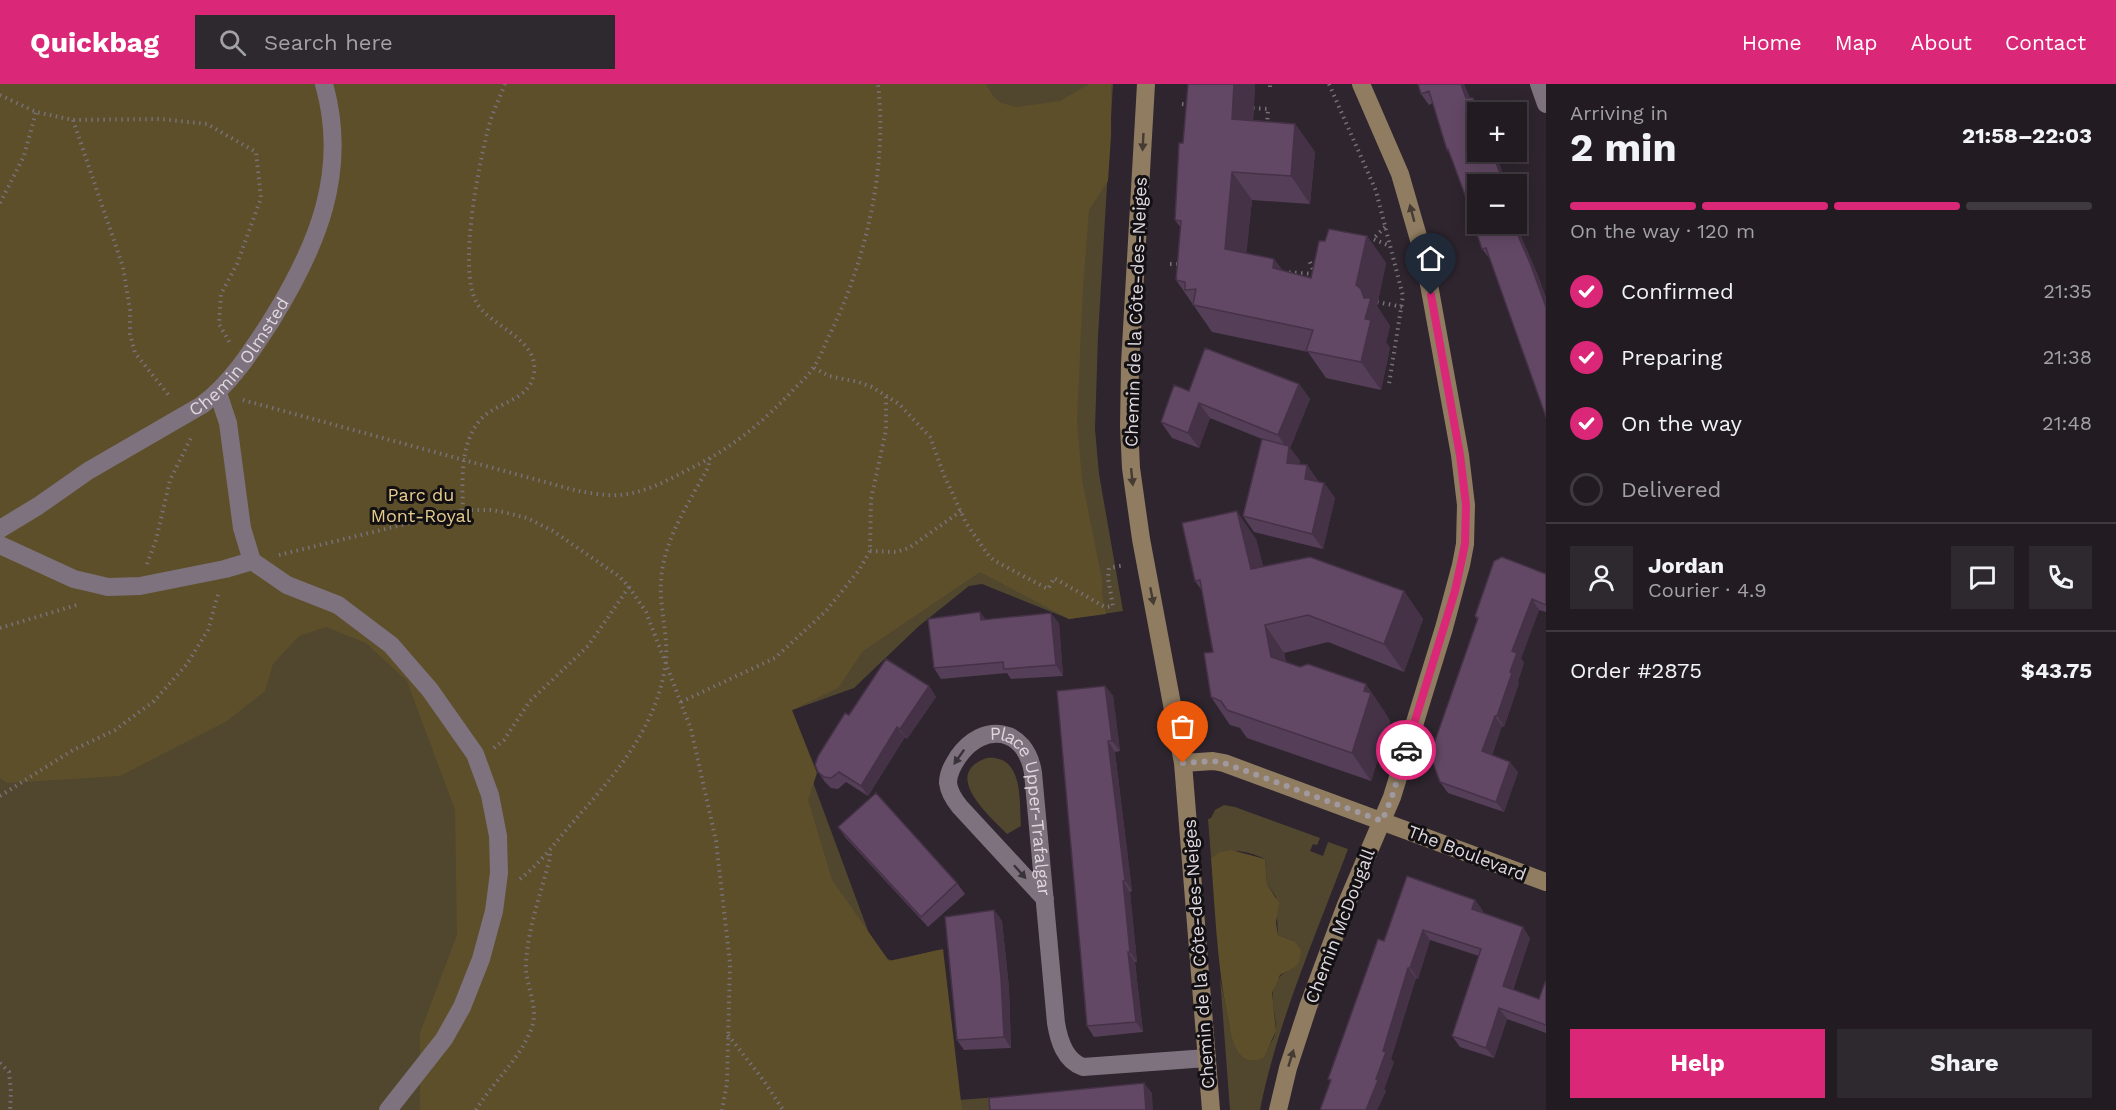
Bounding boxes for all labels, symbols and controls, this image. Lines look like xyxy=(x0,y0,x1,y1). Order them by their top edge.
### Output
search box xyxy=(195,15,615,69)
text: Quickbag xyxy=(30,26,159,59)
icon: search xyxy=(216,26,249,59)
text: Search here xyxy=(264,30,393,55)
text: Home xyxy=(1742,30,1802,55)
text: Map xyxy=(1835,30,1878,55)
text: About xyxy=(1911,30,1972,55)
text: Contact xyxy=(2005,30,2086,55)
text: Arriving in xyxy=(1570,101,1668,125)
map controls xyxy=(1467,102,1527,234)
button: + xyxy=(1467,102,1527,162)
text: 21:58–22:03 xyxy=(1962,123,2092,148)
text: 2 min xyxy=(1570,125,1677,170)
one-way arrow xyxy=(1138,133,1148,152)
button: − xyxy=(1467,174,1527,234)
street label: Chemin de la Côte-des-Neiges xyxy=(1120,176,1151,447)
one-way arrow xyxy=(1407,204,1417,222)
text: On the way · 120 m xyxy=(1570,219,1755,243)
pin xyxy=(1405,233,1456,295)
icon: home xyxy=(1414,242,1447,275)
icon: check xyxy=(1570,275,1603,308)
text: Confirmed xyxy=(1621,279,1734,304)
text: 21:35 xyxy=(2043,279,2092,303)
street label: Chemin Olmsted xyxy=(185,293,293,420)
icon: check xyxy=(1570,341,1603,374)
text: Preparing xyxy=(1621,345,1722,370)
text: 21:38 xyxy=(2043,345,2092,369)
icon: check xyxy=(1570,407,1603,440)
text: On the way xyxy=(1621,411,1742,436)
text: 21:48 xyxy=(2042,411,2092,435)
one-way arrow xyxy=(1127,467,1136,486)
text: Delivered xyxy=(1621,477,1721,502)
park label: Parc du Mont-Royal xyxy=(371,484,472,526)
button: person xyxy=(1570,546,1633,609)
button: chat xyxy=(1951,546,2014,609)
button: phone xyxy=(2029,546,2092,609)
text: Jordan xyxy=(1648,553,1724,578)
text: Courier · 4.9 xyxy=(1648,578,1767,602)
one-way arrow xyxy=(1148,587,1157,606)
text: Order #2875 xyxy=(1570,658,1702,683)
text: $43.75 xyxy=(2021,658,2092,683)
pin xyxy=(1157,701,1208,763)
icon: bag xyxy=(1166,710,1199,743)
courier xyxy=(1376,720,1436,780)
street label: Place Upper-Trafalgar xyxy=(989,723,1055,897)
icon: car xyxy=(1390,734,1423,767)
one-way arrow xyxy=(953,749,965,765)
street label: Chemin de la Côte-des-Neiges xyxy=(1179,818,1218,1090)
street label: The Boulevard xyxy=(1405,820,1529,885)
street label: Chemin McDougall xyxy=(1300,845,1379,1006)
one-way arrow xyxy=(1013,864,1027,879)
button: Help xyxy=(1570,1029,1825,1098)
button: Share xyxy=(1837,1029,2092,1098)
one-way arrow xyxy=(1287,1049,1296,1067)

